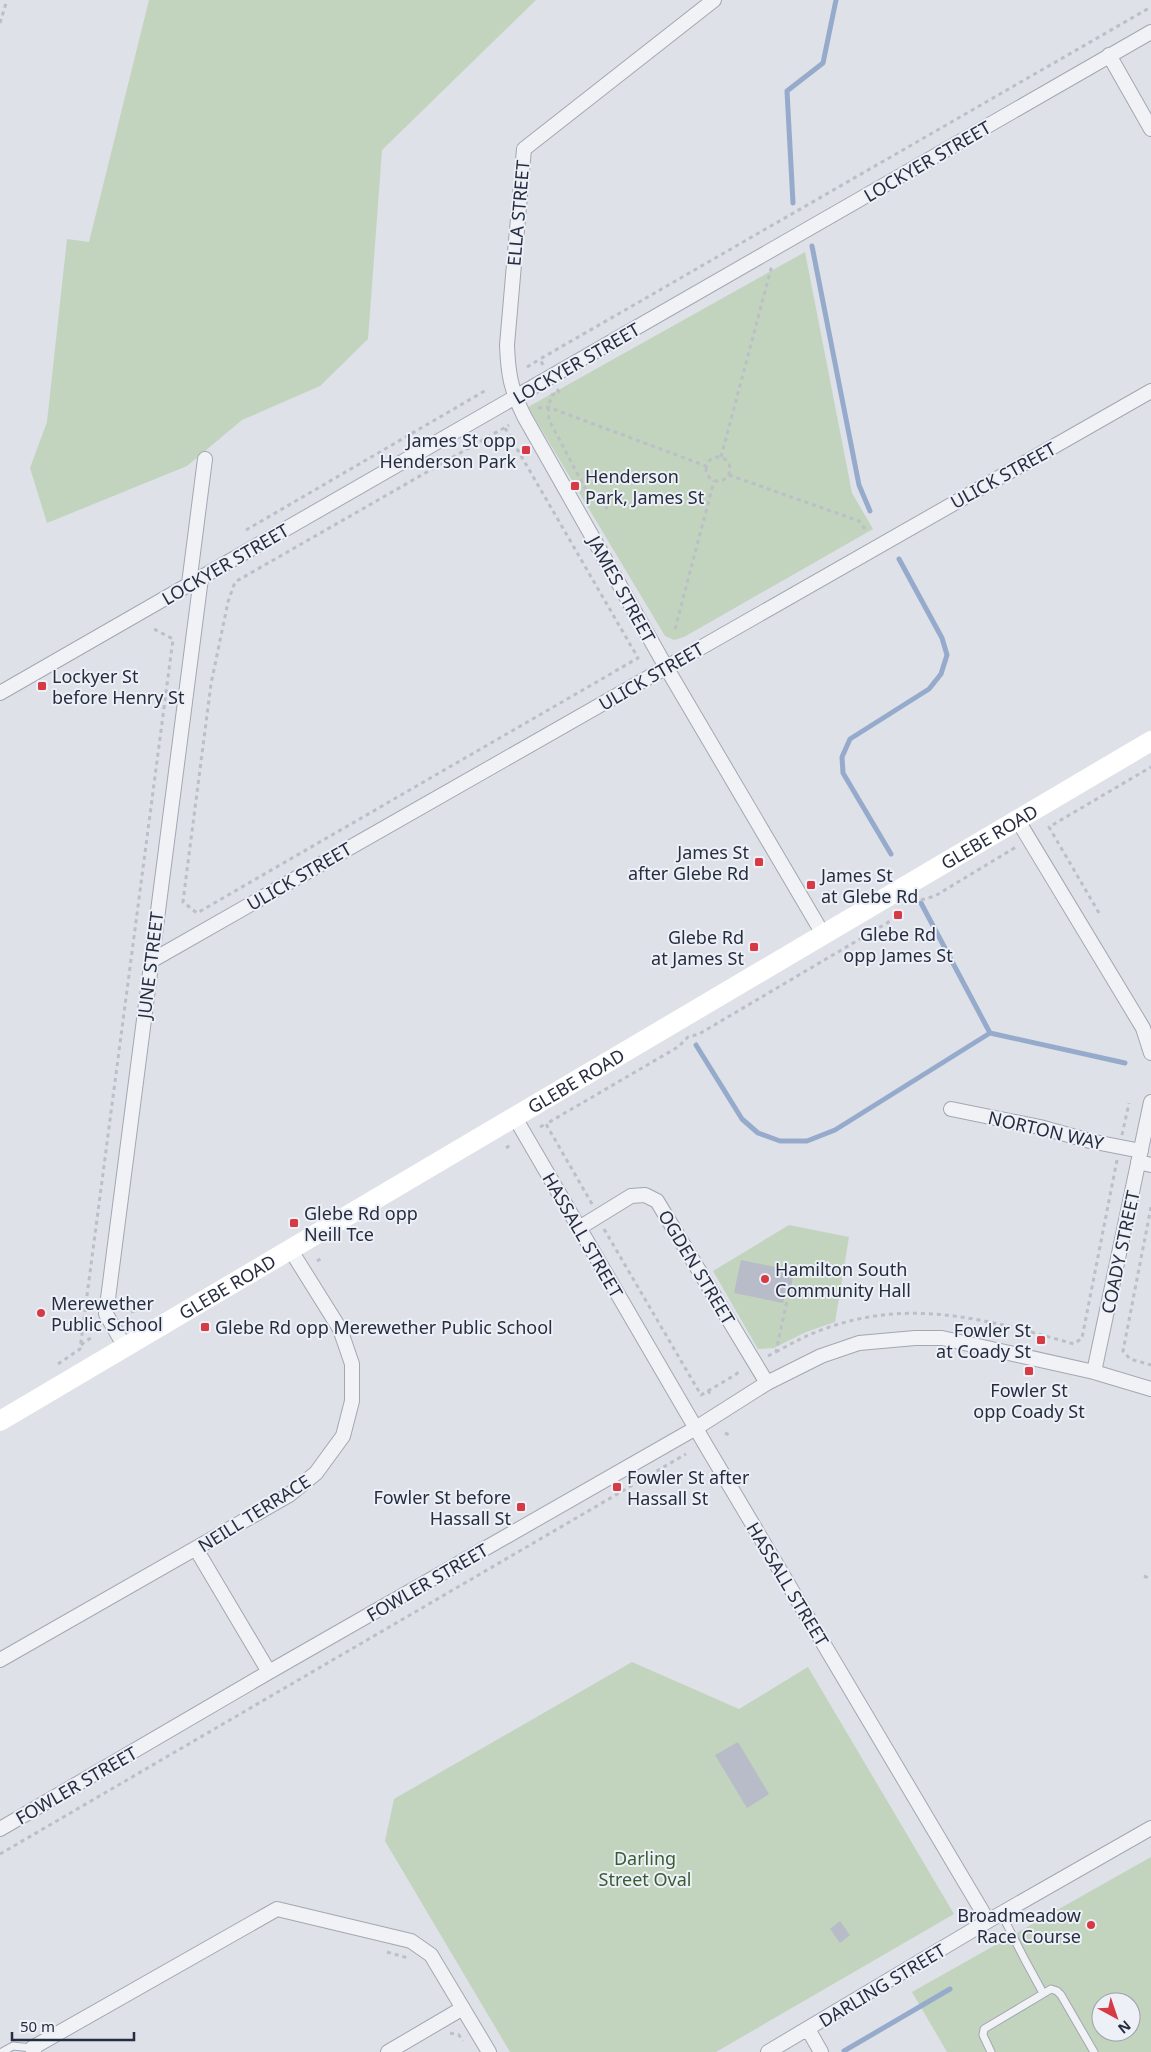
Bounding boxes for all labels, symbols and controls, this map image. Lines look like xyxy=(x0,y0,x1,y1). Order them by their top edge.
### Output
street label: LOCKYER STREET xyxy=(859,115,995,207)
street label: ELLA STREET xyxy=(501,159,535,267)
street label: LOCKYER STREET xyxy=(508,317,644,409)
place label: James St opp Henderson Park xyxy=(379,428,516,473)
street label: ULICK STREET xyxy=(946,436,1060,514)
marker: James St opp Henderson Park xyxy=(520,444,532,456)
place label: Henderson Park, James St xyxy=(585,464,705,509)
marker: Henderson Park, James St xyxy=(569,480,581,492)
street label: LOCKYER STREET xyxy=(157,518,293,610)
street label: JAMES STREET xyxy=(582,530,661,647)
street label: ULICK STREET xyxy=(594,636,708,716)
place label: Lockyer St before Henry St xyxy=(52,664,185,709)
marker: Lockyer St before Henry St xyxy=(36,680,48,692)
street label: GLEBE ROAD xyxy=(936,799,1042,874)
street label: ULICK STREET xyxy=(242,836,356,916)
place label: James St after Glebe Rd xyxy=(628,840,749,885)
marker: James St after Glebe Rd xyxy=(753,856,765,868)
place label: James St at Glebe Rd xyxy=(819,863,918,908)
marker: James St at Glebe Rd xyxy=(805,879,817,891)
marker: Glebe Rd opp James St xyxy=(892,909,904,921)
street label: JUNE STREET xyxy=(131,910,168,1022)
place label: Glebe Rd opp James St xyxy=(843,922,953,967)
place label: Glebe Rd at James St xyxy=(651,925,745,970)
marker: Glebe Rd at James St xyxy=(748,941,760,953)
street label: GLEBE ROAD xyxy=(523,1043,629,1119)
street label: NORTON WAY xyxy=(986,1105,1107,1155)
street label: HASSALL STREET xyxy=(537,1168,629,1302)
street label: COADY STREET xyxy=(1095,1188,1145,1316)
place label: Glebe Rd opp Neill Tce xyxy=(304,1201,418,1246)
street label: OGDEN STREET xyxy=(653,1205,741,1329)
marker: Glebe Rd opp Neill Tce xyxy=(288,1217,300,1229)
street label: GLEBE ROAD xyxy=(174,1249,280,1325)
place label: Hamilton South Community Hall xyxy=(775,1257,911,1302)
marker: Hamilton South Community Hall xyxy=(759,1273,771,1285)
place label: Merewether Public School xyxy=(51,1291,163,1336)
marker: Merewether Public School xyxy=(35,1307,47,1319)
place label: Glebe Rd opp Merewether Public School xyxy=(215,1315,553,1339)
place label: Fowler St at Coady St xyxy=(936,1318,1031,1363)
marker: Glebe Rd opp Merewether Public School xyxy=(199,1321,211,1333)
marker: Fowler St at Coady St xyxy=(1035,1334,1047,1346)
marker: Fowler St opp Coady St xyxy=(1023,1365,1035,1377)
place label: Fowler St opp Coady St xyxy=(973,1378,1085,1423)
place label: Fowler St after Hassall St xyxy=(627,1465,750,1510)
street label: NEILL TERRACE xyxy=(193,1469,315,1557)
marker: Fowler St after Hassall St xyxy=(611,1481,623,1493)
place label: Fowler St before Hassall St xyxy=(373,1485,511,1530)
marker: Fowler St before Hassall St xyxy=(515,1501,527,1513)
street label: HASSALL STREET xyxy=(741,1517,835,1651)
street label: FOWLER STREET xyxy=(362,1538,492,1626)
street label: FOWLER STREET xyxy=(11,1741,141,1829)
park label: Darling Street Oval xyxy=(599,1846,691,1891)
place label: Broadmeadow Race Course xyxy=(957,1903,1081,1948)
marker: Broadmeadow Race Course xyxy=(1085,1919,1097,1931)
street label: DARLING STREET xyxy=(814,1938,950,2032)
north arrow xyxy=(1091,1992,1141,2042)
scale bar xyxy=(12,2010,135,2042)
text: 50 m xyxy=(20,2016,55,2036)
text: N xyxy=(1114,2016,1135,2038)

